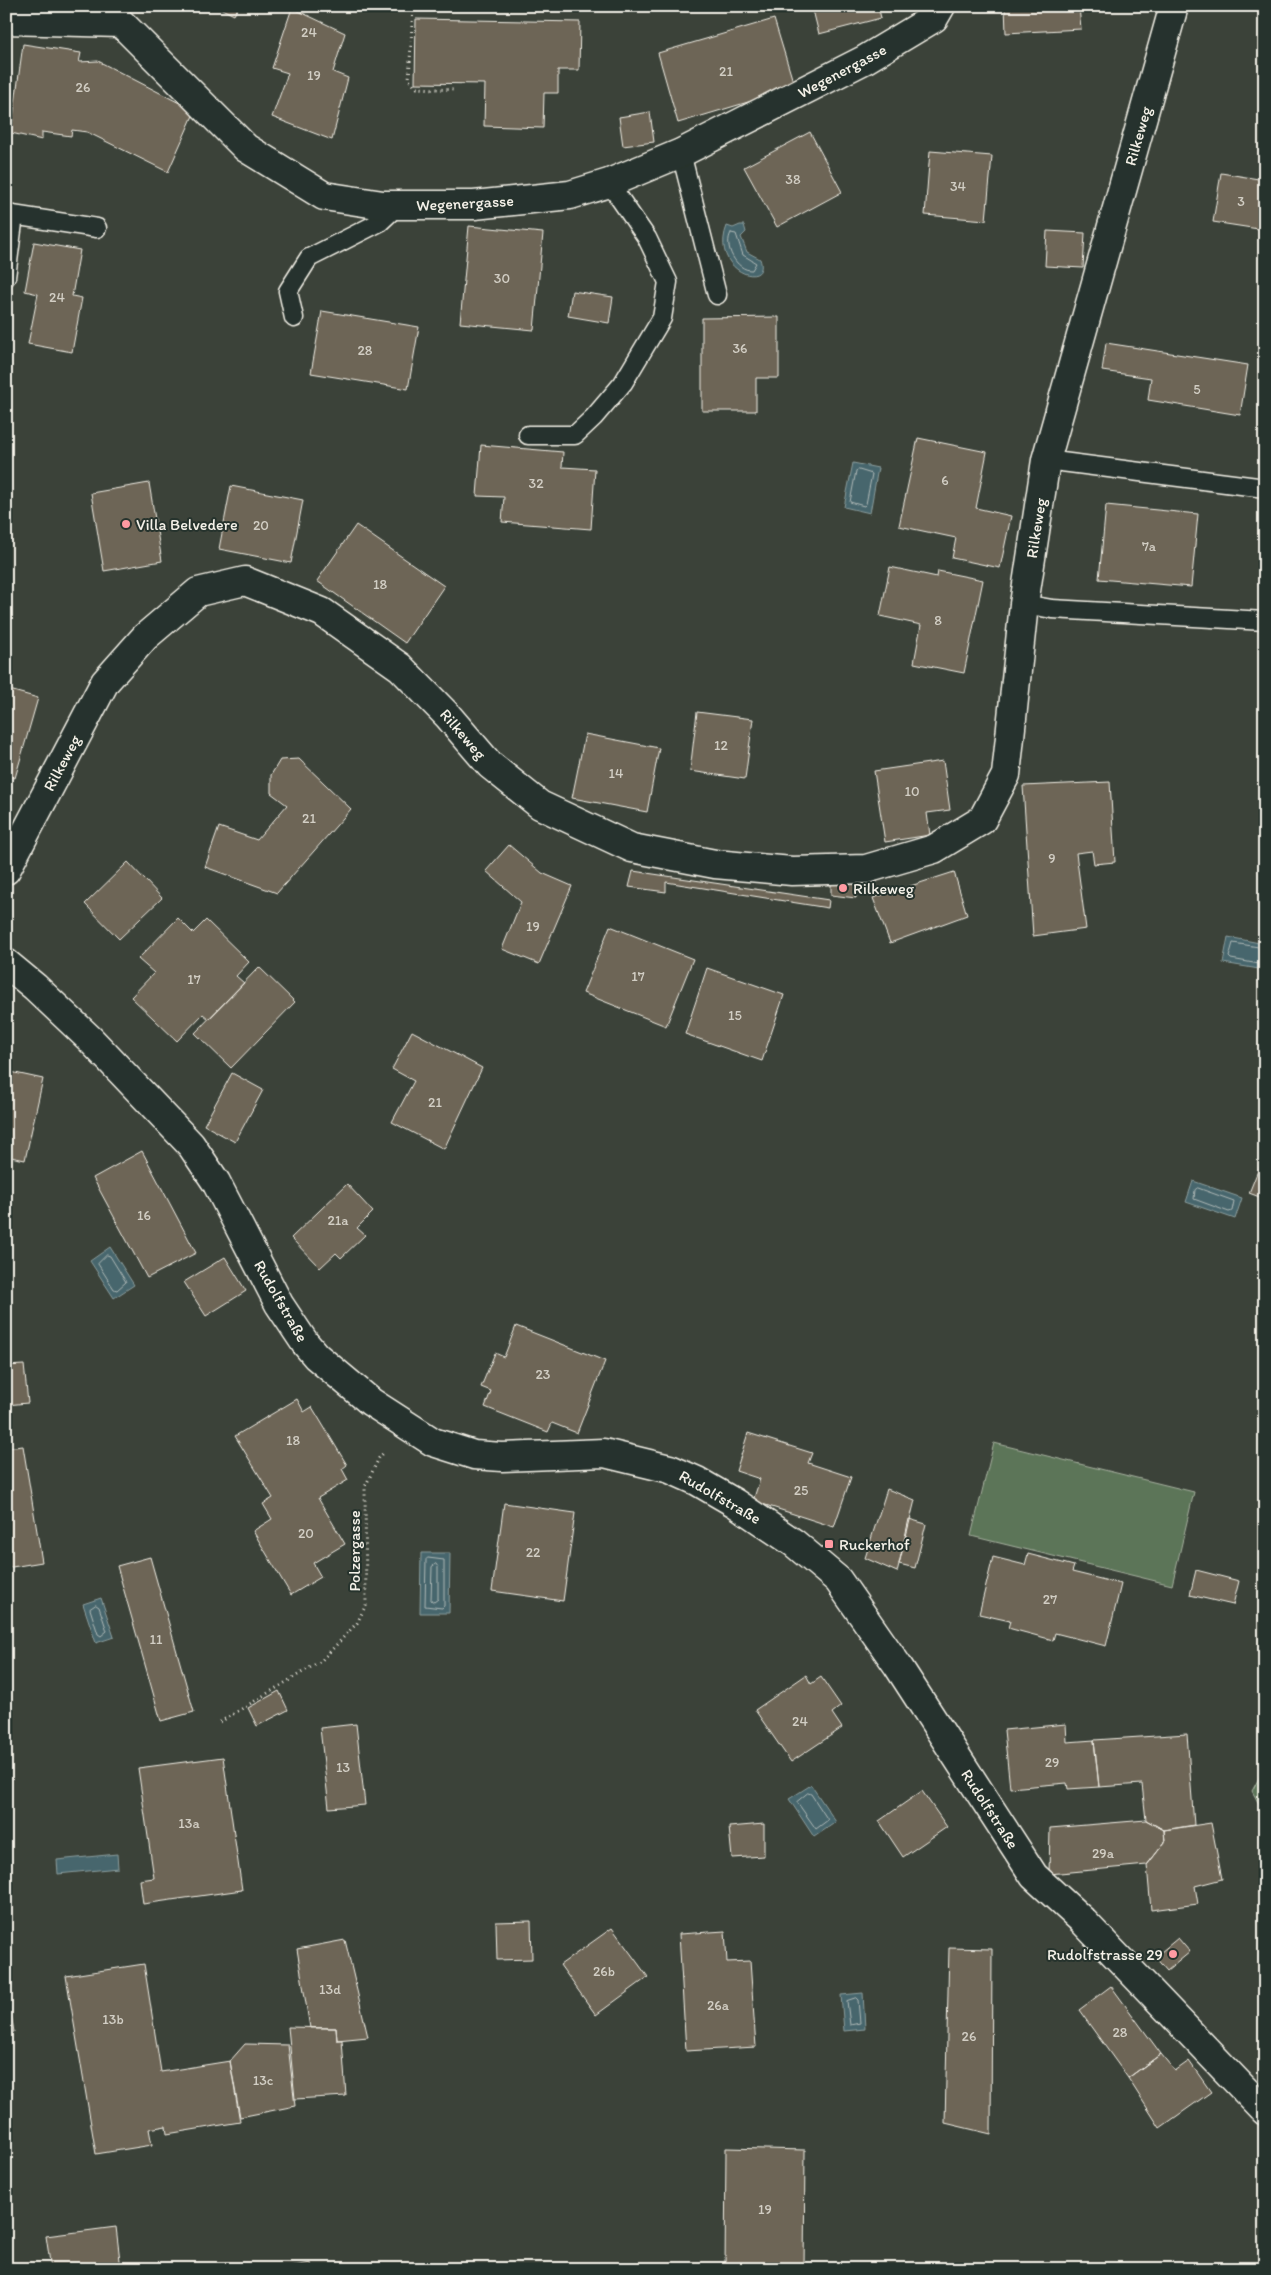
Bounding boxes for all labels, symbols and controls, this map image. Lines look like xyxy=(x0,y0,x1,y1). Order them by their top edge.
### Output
house number: 24 xyxy=(301,24,317,41)
street label: Wegenergasse xyxy=(794,40,890,102)
house number: 21 xyxy=(719,63,733,80)
house number: 19 xyxy=(307,67,321,84)
house number: 26 xyxy=(76,79,90,96)
street label: Rilkeweg xyxy=(1120,103,1156,168)
house number: 38 xyxy=(785,171,801,188)
house number: 34 xyxy=(950,178,967,195)
street label: Wegenergasse xyxy=(416,191,514,215)
house number: 3 xyxy=(1237,193,1245,210)
house number: 30 xyxy=(494,270,510,287)
house number: 24 xyxy=(49,289,65,306)
house number: 36 xyxy=(732,340,748,357)
house number: 28 xyxy=(357,342,373,359)
house number: 5 xyxy=(1193,381,1201,398)
house number: 6 xyxy=(941,472,949,489)
house number: 32 xyxy=(529,475,544,492)
street label: Rilkeweg xyxy=(1022,496,1050,560)
place label: Villa Belvedere xyxy=(136,515,238,534)
house number: 20 xyxy=(253,517,269,534)
marker: Villa Belvedere xyxy=(120,518,132,530)
house number: 7a xyxy=(1142,538,1157,555)
house number: 18 xyxy=(373,576,387,593)
house number: 8 xyxy=(934,612,942,629)
street label: Rilkeweg xyxy=(436,705,491,764)
street label: Rilkeweg xyxy=(39,731,85,794)
house number: 12 xyxy=(714,737,729,754)
house number: 14 xyxy=(609,765,624,782)
house number: 10 xyxy=(904,783,920,800)
house number: 21 xyxy=(302,810,316,827)
house number: 9 xyxy=(1048,850,1056,867)
place label: Rilkeweg xyxy=(853,879,915,898)
marker: Rilkeweg xyxy=(837,882,849,894)
house number: 19 xyxy=(526,918,540,935)
house number: 17 xyxy=(631,968,645,985)
house number: 17 xyxy=(187,971,201,988)
house number: 15 xyxy=(728,1007,742,1024)
house number: 21 xyxy=(428,1094,442,1111)
house number: 16 xyxy=(137,1207,151,1224)
house number: 21a xyxy=(327,1212,349,1229)
street label: Rudolfstraße xyxy=(250,1257,312,1345)
house number: 23 xyxy=(536,1366,551,1383)
house number: 18 xyxy=(286,1432,300,1449)
street label: Rudolfstraße xyxy=(676,1466,764,1528)
house number: 25 xyxy=(794,1482,808,1499)
street label: Polzergasse xyxy=(345,1510,364,1592)
house number: 20 xyxy=(298,1525,314,1542)
place label: Ruckerhof xyxy=(839,1535,910,1554)
marker: Ruckerhof xyxy=(823,1538,835,1550)
house number: 22 xyxy=(526,1544,541,1561)
house number: 27 xyxy=(1043,1591,1057,1608)
house number: 11 xyxy=(150,1631,163,1648)
house number: 24 xyxy=(792,1713,808,1730)
house number: 29 xyxy=(1045,1754,1059,1771)
house number: 13 xyxy=(336,1759,350,1776)
street label: Rudolfstraße xyxy=(957,1766,1023,1852)
house number: 13a xyxy=(178,1815,200,1832)
house number: 29a xyxy=(1092,1845,1115,1862)
place label: Rudolfstrasse 29 xyxy=(1047,1945,1163,1964)
marker: Rudolfstrasse 29 xyxy=(1167,1948,1179,1960)
house number: 26b xyxy=(593,1963,615,1980)
house number: 13d xyxy=(319,1981,341,1998)
house number: 26a xyxy=(707,1997,730,2014)
house number: 13b xyxy=(102,2011,124,2028)
house number: 28 xyxy=(1112,2024,1128,2041)
house number: 26 xyxy=(962,2028,976,2045)
house number: 13c xyxy=(253,2072,274,2089)
house number: 19 xyxy=(758,2201,772,2218)

